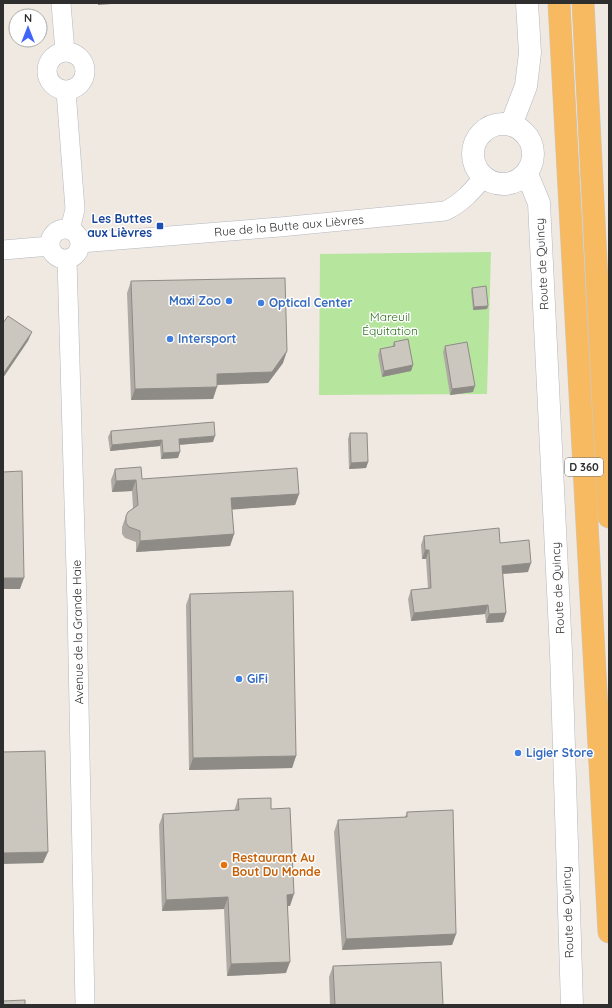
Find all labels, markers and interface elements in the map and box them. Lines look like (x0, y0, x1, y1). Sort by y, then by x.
north arrow (8, 8, 48, 48)
text: N (24, 11, 32, 25)
place label: Les Buttes aux Lièvres (87, 211, 152, 240)
street label: Rue de la Butte aux Lièvres (214, 211, 365, 240)
street label: Route de Quincy (532, 218, 551, 310)
marker: Les Buttes aux Lièvres (155, 221, 165, 231)
place label: Maxi Zoo (169, 293, 222, 308)
place label: Optical Center (269, 295, 353, 310)
marker: Maxi Zoo (224, 296, 234, 306)
marker: Optical Center (256, 298, 266, 308)
park label: Mareuil Équitation (362, 309, 418, 338)
place label: Intersport (178, 331, 237, 346)
marker: Intersport (165, 334, 175, 344)
road number: D 360 (565, 458, 603, 476)
street label: Route de Quincy (548, 542, 567, 634)
street label: Avenue de la Grande Haie (69, 559, 86, 704)
place label: GiFi (247, 671, 268, 686)
marker: GiFi (234, 674, 244, 684)
place label: Ligier Store (526, 745, 593, 760)
marker: Ligier Store (513, 748, 523, 758)
place label: Restaurant Au Bout Du Monde (232, 850, 321, 879)
marker: Restaurant Au Bout Du Monde (219, 860, 229, 870)
street label: Route de Quincy (558, 866, 577, 958)

